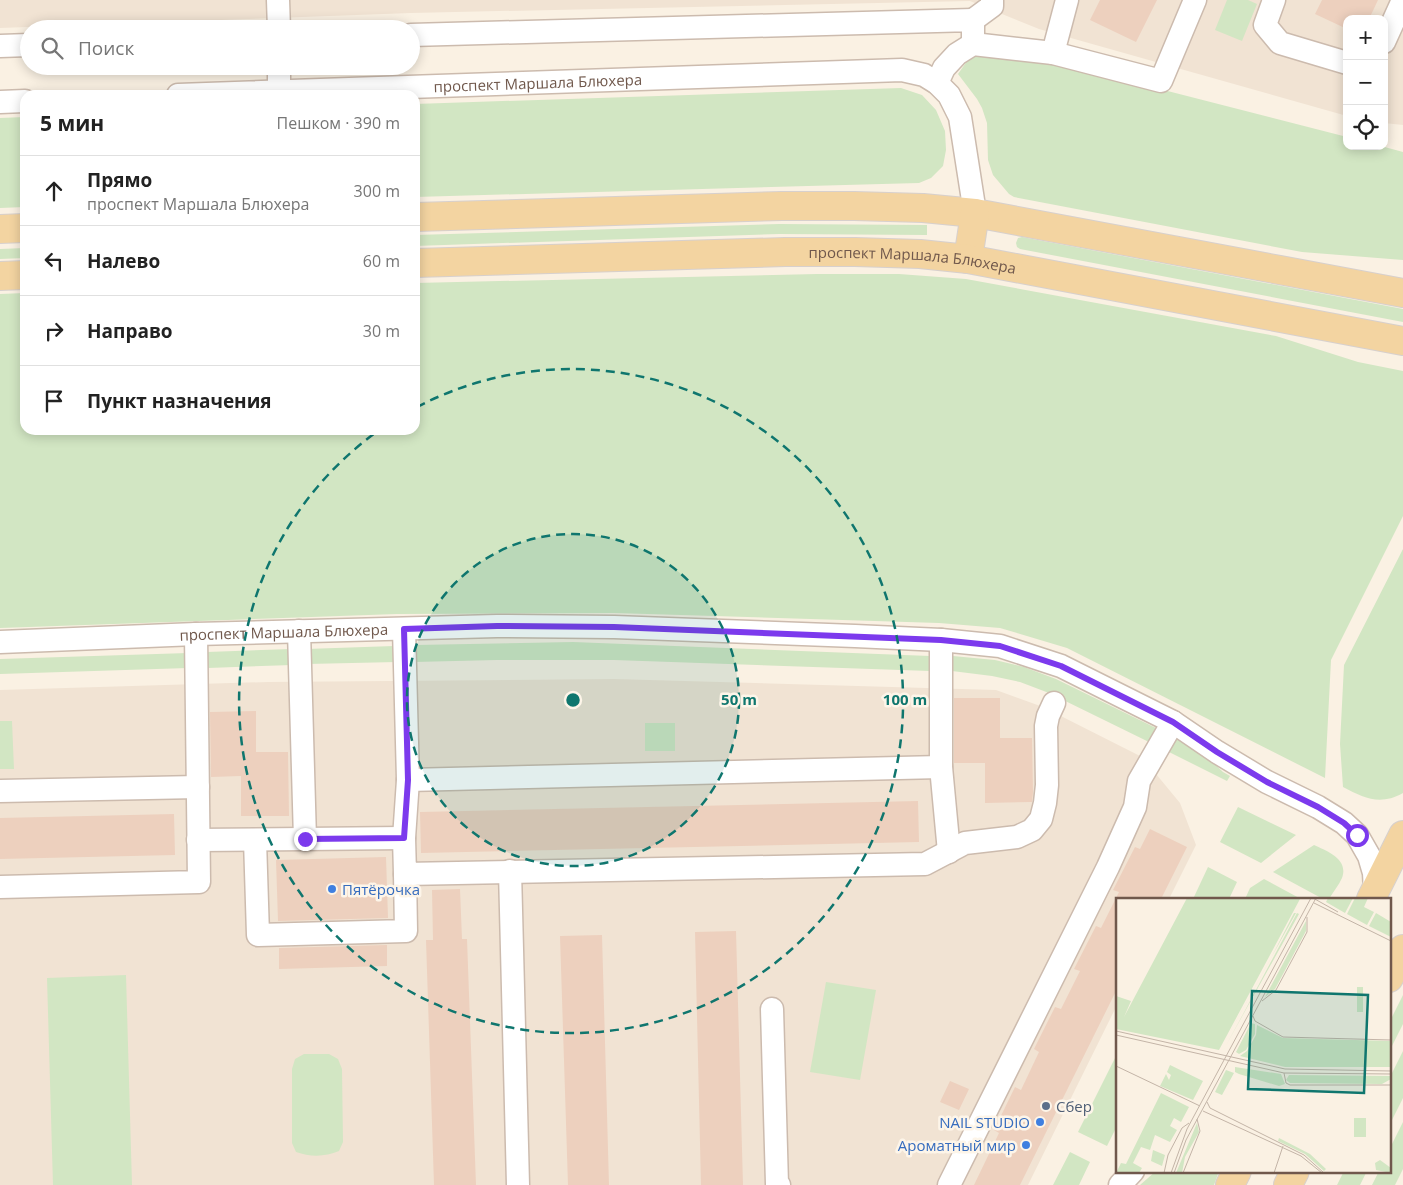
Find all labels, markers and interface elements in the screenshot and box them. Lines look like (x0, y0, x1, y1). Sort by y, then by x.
map controls (1343, 15, 1388, 150)
button: + (1343, 15, 1388, 60)
search box (20, 20, 420, 75)
icon: search (38, 34, 66, 62)
text: Поиск (78, 35, 134, 61)
button: − (1343, 60, 1388, 105)
street label: проспект Маршала Блюхера (433, 69, 642, 96)
button: locate (1343, 105, 1388, 150)
text: 5 мин (40, 109, 104, 137)
text: Пешком · 390 m (277, 112, 400, 134)
text: Прямо (87, 167, 152, 193)
icon: ahead (40, 177, 68, 205)
text: 300 m (354, 180, 400, 202)
text: проспект Маршала Блюхера (87, 193, 310, 215)
street label: проспект Маршала Блюхера (808, 242, 1018, 278)
icon: left (40, 247, 68, 275)
text: Налево (87, 248, 160, 274)
text: 60 m (363, 250, 400, 272)
icon: right (40, 317, 68, 345)
text: Направо (87, 318, 173, 344)
text: 30 m (363, 320, 400, 342)
icon: arrive (40, 387, 68, 415)
text: Пункт назначения (87, 388, 272, 414)
street label: проспект Маршала Блюхера (179, 619, 388, 645)
text: 50 m (721, 689, 757, 709)
text: 100 m (883, 689, 927, 709)
centre of rings (564, 691, 582, 709)
route start (1346, 824, 1369, 847)
route end (294, 828, 317, 851)
place label: Пятёрочка (342, 879, 420, 899)
marker: Пятёрочка (326, 883, 338, 895)
inset map (1116, 898, 1390, 1172)
place label: Сбер (1056, 1096, 1092, 1116)
marker: Сбер (1040, 1100, 1052, 1112)
place label: NAIL STUDIO (939, 1112, 1030, 1132)
marker: NAIL STUDIO (1034, 1116, 1046, 1128)
place label: Ароматный мир (898, 1135, 1016, 1155)
marker: Ароматный мир (1020, 1139, 1032, 1151)

